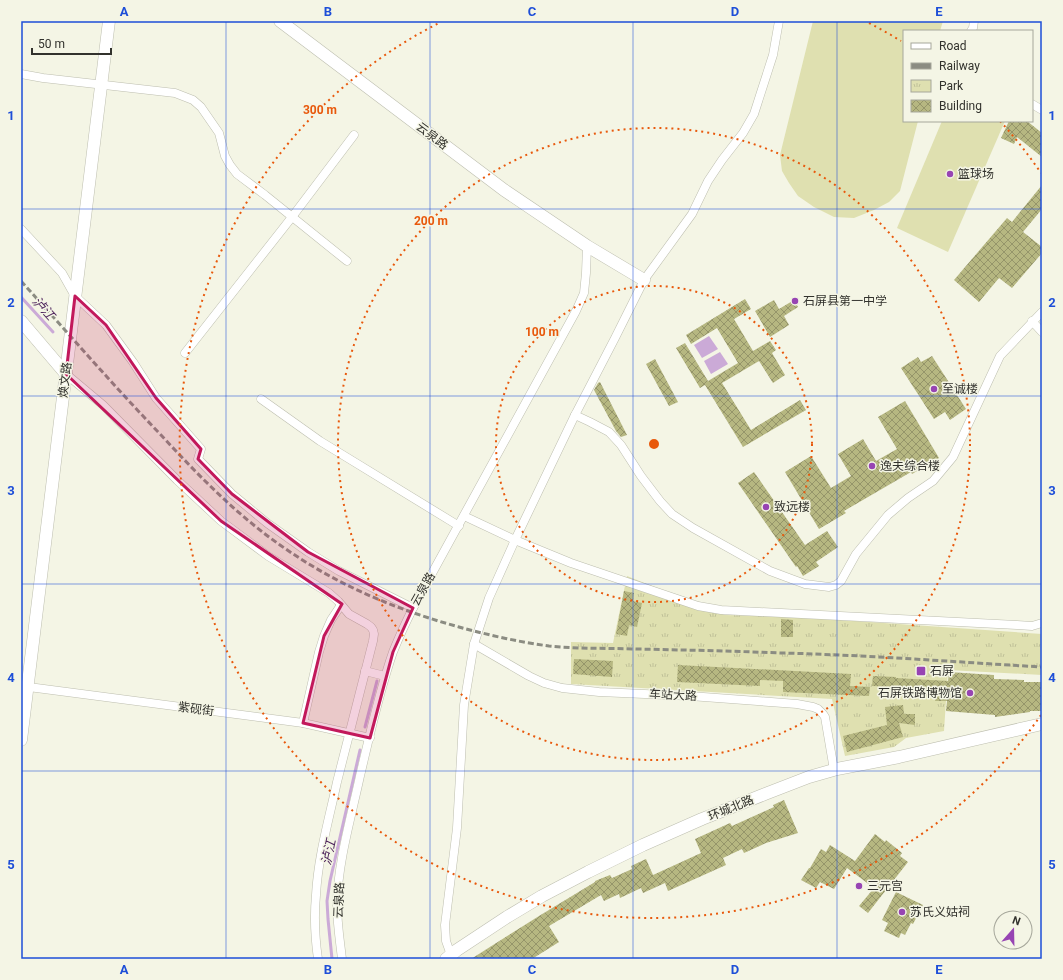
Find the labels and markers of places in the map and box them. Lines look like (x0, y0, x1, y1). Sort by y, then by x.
place label: 篮球场 (958, 167, 994, 181)
marker: 篮球场 (945, 169, 955, 179)
place label: 石屏县第一中学 (803, 294, 887, 308)
marker: 石屏县第一中学 (790, 296, 800, 306)
place label: 至诚楼 (942, 382, 978, 396)
marker: 至诚楼 (929, 384, 939, 394)
centre of rings (647, 437, 661, 451)
place label: 逸夫综合楼 (880, 459, 940, 473)
marker: 逸夫综合楼 (867, 461, 877, 471)
place label: 致远楼 (774, 500, 810, 514)
marker: 致远楼 (761, 502, 771, 512)
place label: 石屏 (930, 664, 954, 678)
marker: 石屏 (915, 665, 927, 677)
place label: 石屏铁路博物馆 (878, 686, 962, 700)
marker: 石屏铁路博物馆 (965, 688, 975, 698)
place label: 三元宫 (867, 879, 903, 893)
marker: 三元宫 (854, 881, 864, 891)
place label: 苏氏义姑祠 (910, 905, 970, 919)
marker: 苏氏义姑祠 (897, 907, 907, 917)

